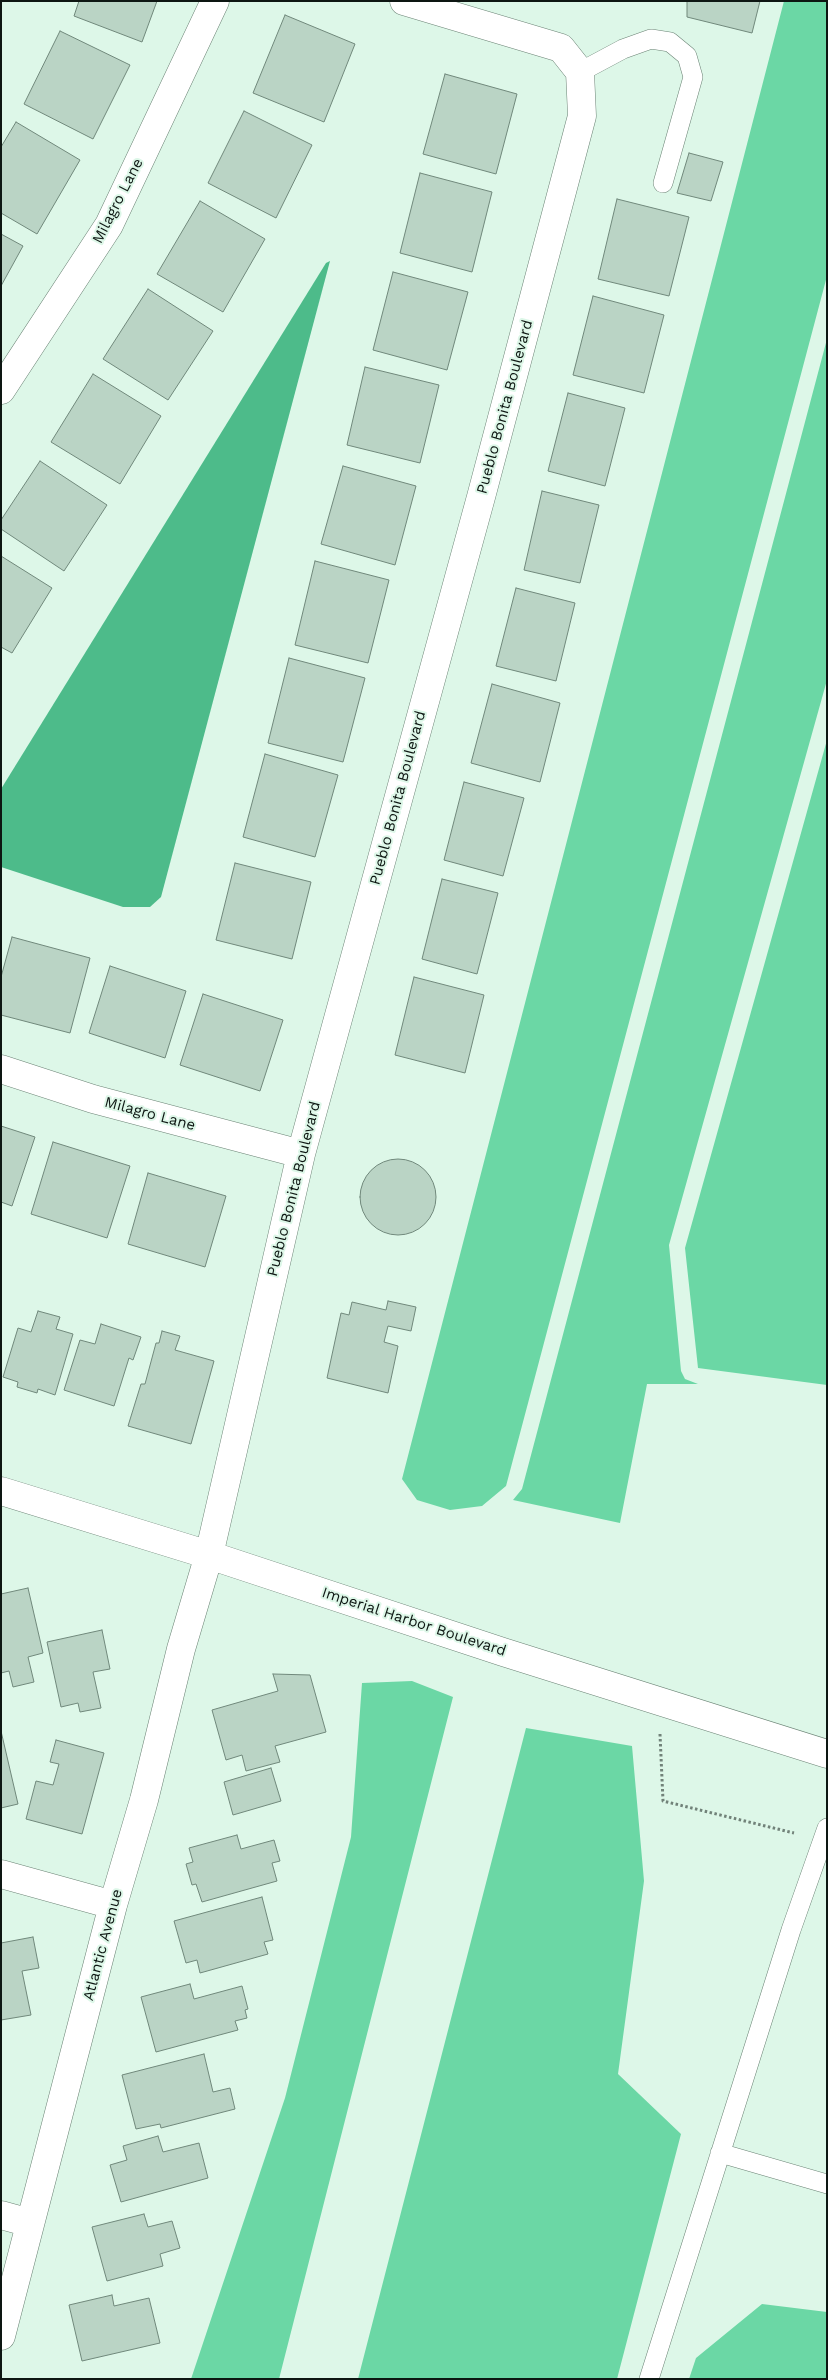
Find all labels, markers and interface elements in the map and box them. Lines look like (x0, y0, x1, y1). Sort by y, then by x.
street label: Milagro Lane (89, 155, 147, 247)
street label: Pueblo Bonita Boulevard (473, 318, 537, 496)
street label: Pueblo Bonita Boulevard (366, 709, 430, 887)
street label: Milagro Lane (103, 1093, 197, 1135)
street label: Pueblo Bonita Boulevard (264, 1100, 324, 1278)
street label: Imperial Harbor Boulevard (320, 1584, 508, 1660)
street label: Atlantic Avenue (79, 1887, 127, 2003)

